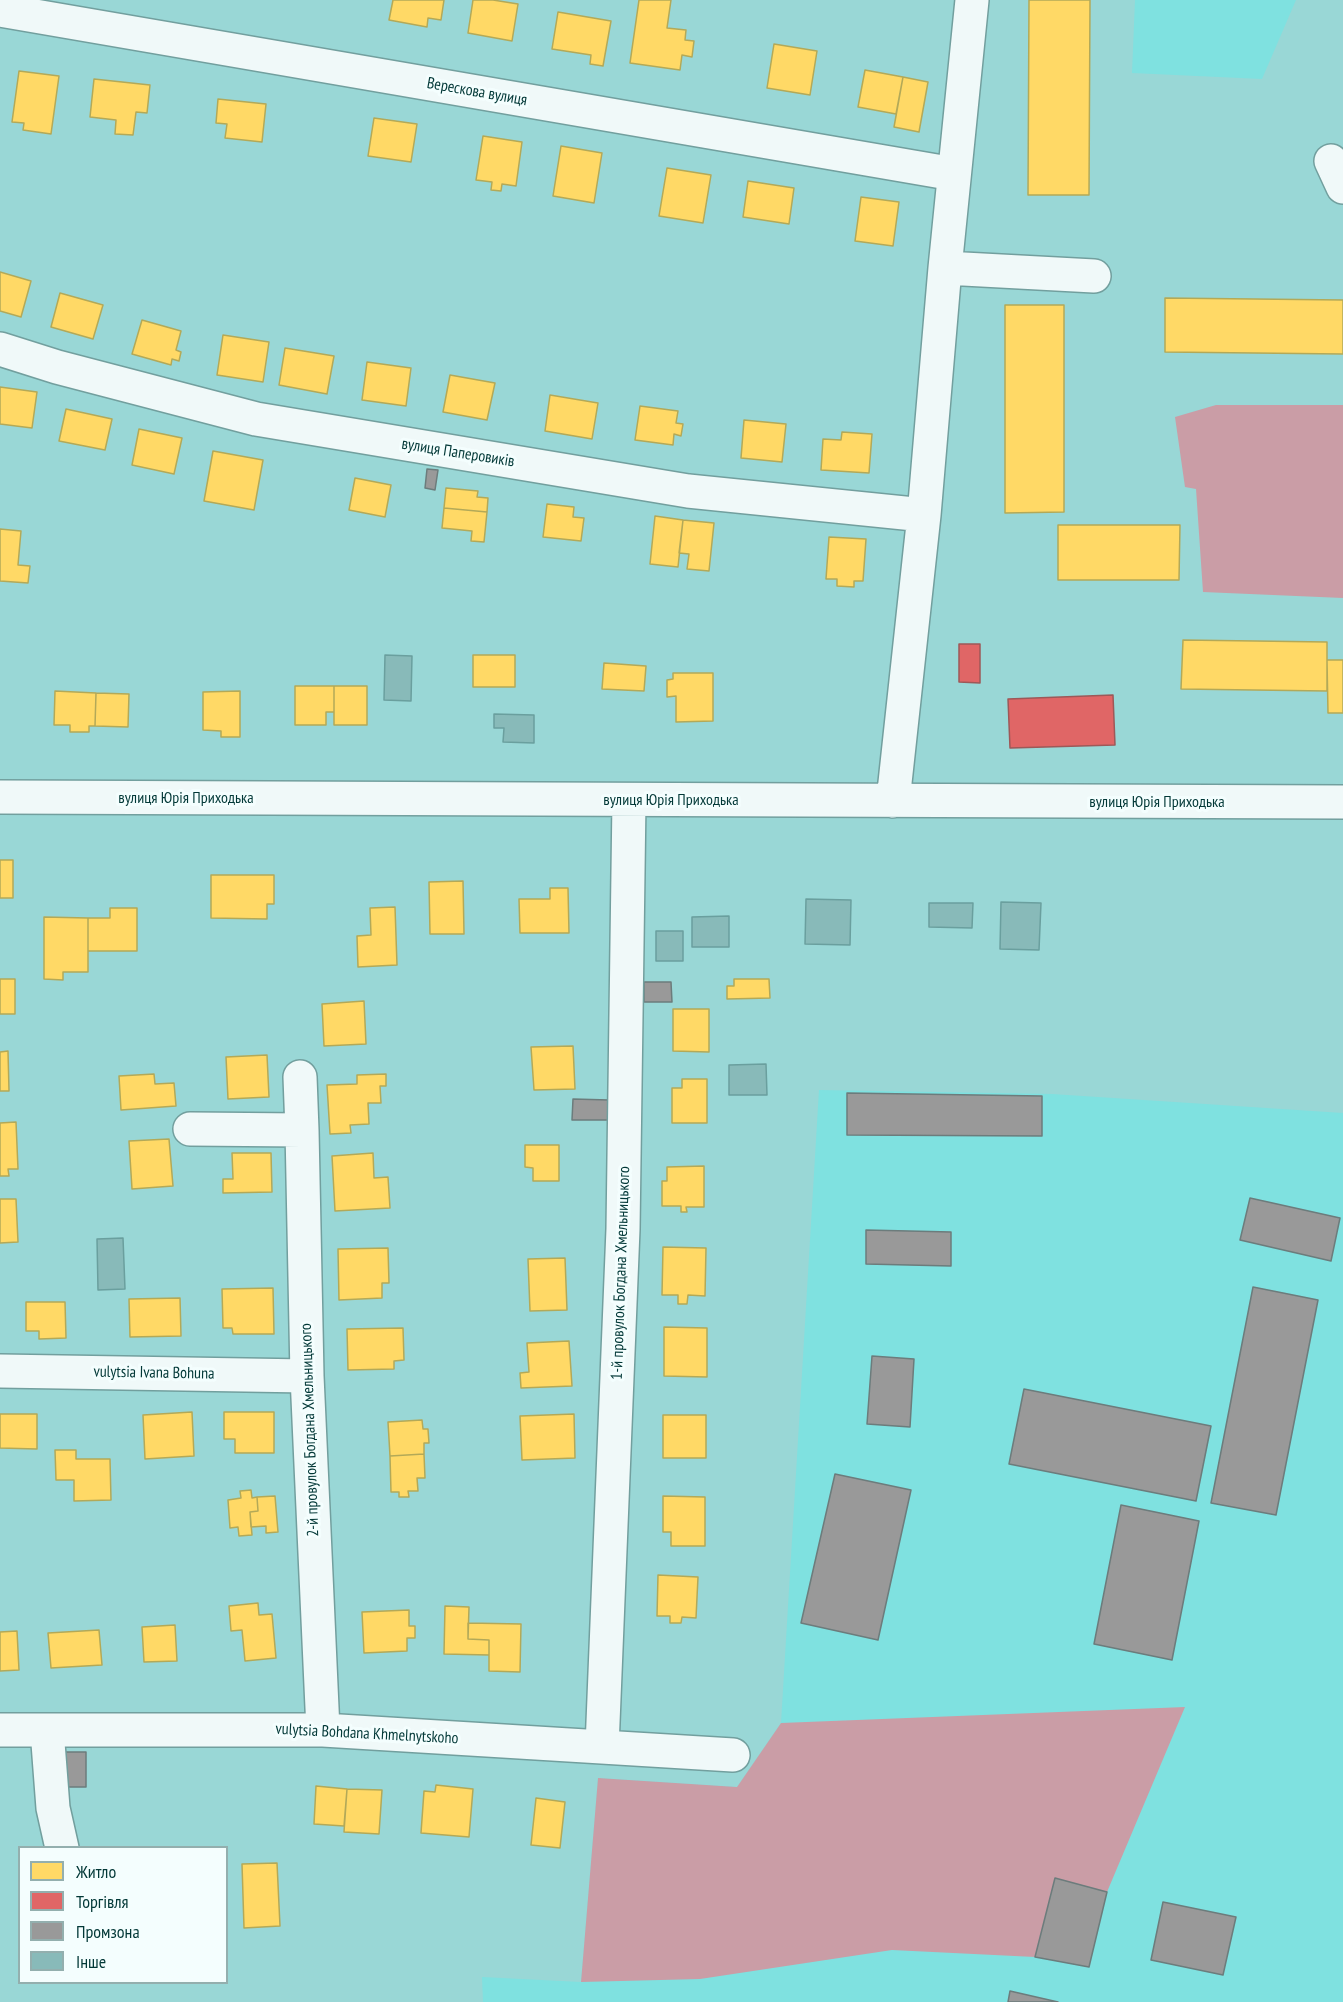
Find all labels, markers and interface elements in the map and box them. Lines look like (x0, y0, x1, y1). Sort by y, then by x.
street label: Верескова вулиця (425, 74, 529, 110)
street label: вулиця Паперовиків (400, 435, 516, 471)
street label: вулиця Юрія Приходька (118, 788, 254, 808)
street label: вулиця Юрія Приходька (603, 790, 739, 810)
street label: вулиця Юрія Приходька (1089, 792, 1225, 812)
street label: 1-й провулок Богдана Хмельницького (608, 1166, 634, 1380)
street label: 2-й провулок Богдана Хмельницького (297, 1323, 323, 1537)
street label: vulytsia Ivana Bohuna (93, 1362, 215, 1384)
street label: vulytsia Bohdana Khmelnytskoho (275, 1720, 459, 1748)
legend (18, 1846, 228, 1984)
text: Житло (76, 1860, 116, 1883)
text: Торгівля (76, 1890, 129, 1913)
text: Промзона (76, 1920, 140, 1943)
text: Інше (76, 1950, 106, 1973)

